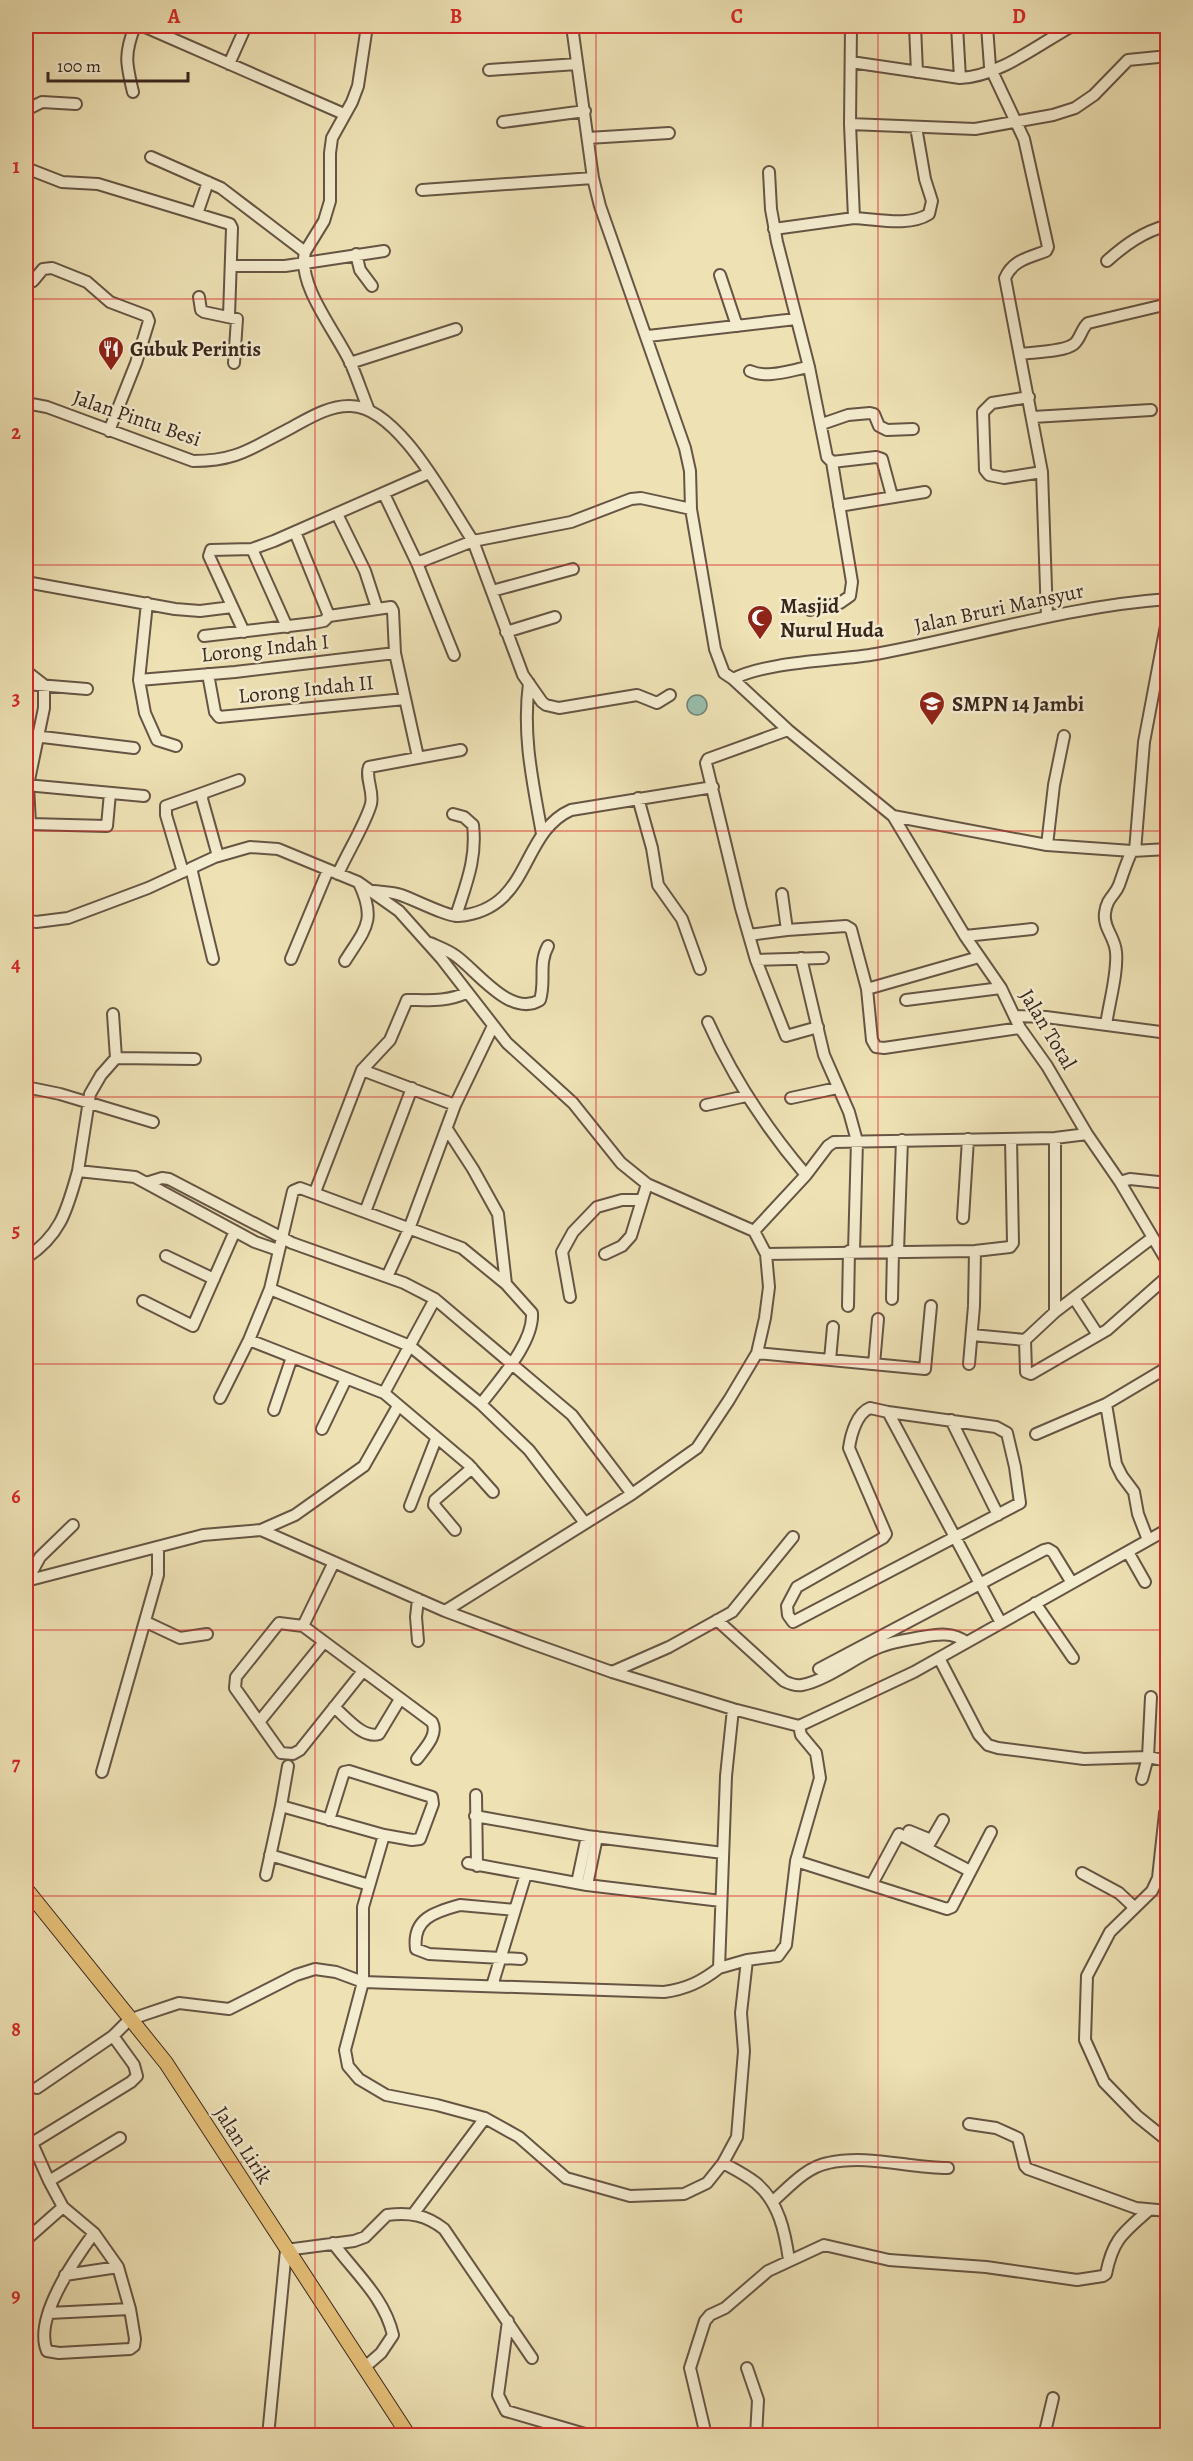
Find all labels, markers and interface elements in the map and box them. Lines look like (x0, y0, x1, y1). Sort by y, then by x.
text: A (167, 3, 181, 30)
text: B (450, 3, 462, 30)
text: C (731, 3, 743, 30)
text: D (1012, 3, 1026, 30)
scale bar (48, 45, 188, 83)
text: 100 m (57, 54, 101, 78)
text: 1 (12, 153, 20, 180)
restaurant icon: Gubuk Perintis (96, 334, 126, 372)
place label: Gubuk Perintis (130, 335, 261, 363)
street label: Jalan Pintu Besi (69, 383, 205, 453)
text: 2 (11, 419, 21, 446)
street label: Jalan Bruri Mansyur (912, 576, 1086, 640)
place label: Masjid Nurul Huda (780, 592, 885, 644)
mosque icon: Masjid Nurul Huda (745, 603, 775, 641)
street label: Lorong Indah I (200, 627, 330, 669)
street label: Lorong Indah II (237, 668, 375, 710)
text: 3 (12, 685, 20, 712)
school or university icon: SMPN 14 Jambi (917, 689, 947, 727)
place label: SMPN 14 Jambi (952, 690, 1084, 718)
text: 4 (11, 951, 21, 978)
street label: Jalan Total (1013, 984, 1083, 1074)
text: 5 (12, 1217, 20, 1244)
text: 6 (11, 1483, 21, 1510)
text: 7 (12, 1750, 21, 1777)
text: 8 (11, 2016, 21, 2043)
street label: Jalan Lirik (207, 2101, 279, 2190)
text: 9 (11, 2282, 21, 2309)

